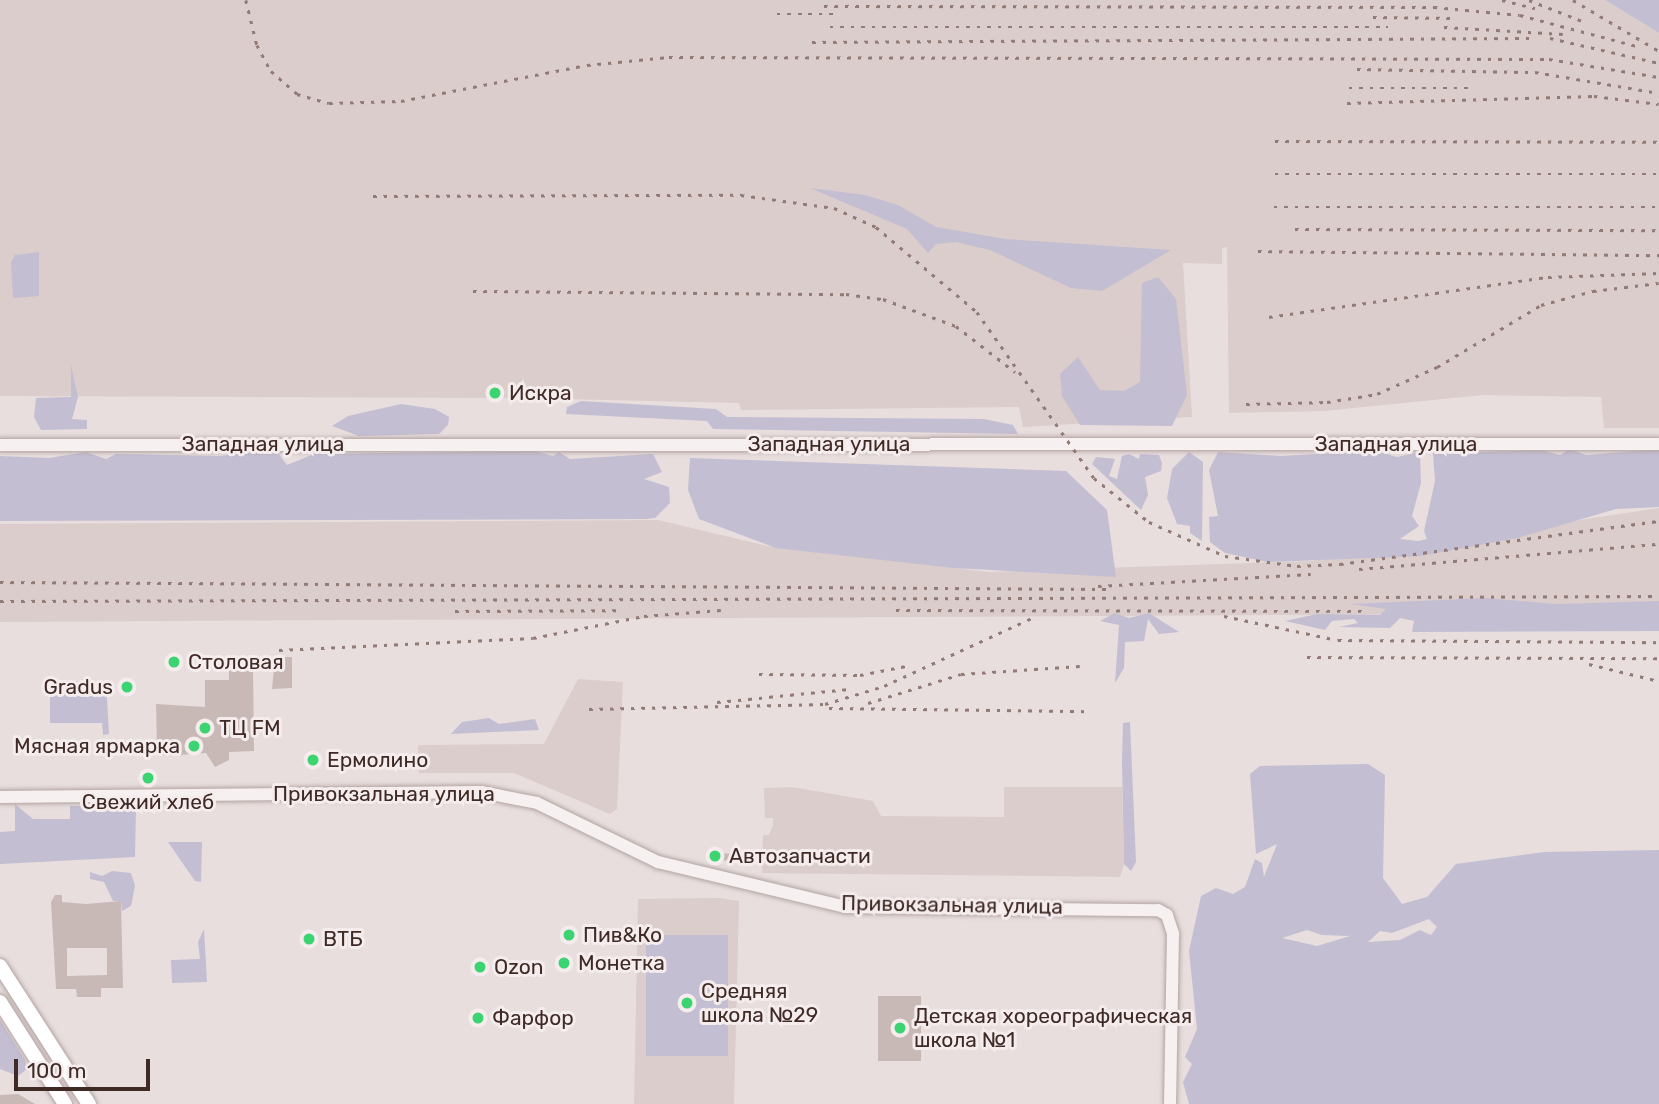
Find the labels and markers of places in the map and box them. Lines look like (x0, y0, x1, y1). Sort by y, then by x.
place label: Искра (509, 380, 572, 406)
marker: Искра (487, 385, 503, 401)
place label: Столовая (188, 649, 284, 675)
marker: Столовая (166, 654, 182, 670)
place label: Gradus (43, 674, 113, 700)
marker: Gradus (119, 679, 135, 695)
place label: ТЦ FM (219, 715, 281, 741)
marker: ТЦ FM (197, 720, 213, 736)
place label: Мясная ярмарка (14, 733, 180, 759)
marker: Мясная ярмарка (186, 738, 202, 754)
place label: Ермолино (327, 747, 428, 773)
marker: Ермолино (305, 752, 321, 768)
marker: Свежий хлеб (140, 770, 156, 786)
place label: Свежий хлеб (82, 789, 214, 815)
place label: Автозапчасти (729, 843, 871, 869)
marker: Автозапчасти (707, 848, 723, 864)
place label: Пив&Ко (583, 922, 662, 948)
place label: ВТБ (323, 926, 363, 952)
marker: Пив&Ко (561, 927, 577, 943)
marker: ВТБ (301, 931, 317, 947)
place label: Монетка (578, 950, 665, 976)
place label: Ozon (494, 954, 544, 980)
marker: Монетка (556, 955, 572, 971)
marker: Ozon (472, 959, 488, 975)
place label: Средняя школа №29 (701, 978, 818, 1028)
marker: Средняя школа №29 (679, 995, 695, 1011)
place label: Детская хореографическая школа №1 (914, 1003, 1192, 1053)
place label: Фарфор (492, 1005, 574, 1031)
marker: Фарфор (470, 1010, 486, 1026)
marker: Детская хореографическая школа №1 (892, 1020, 908, 1036)

